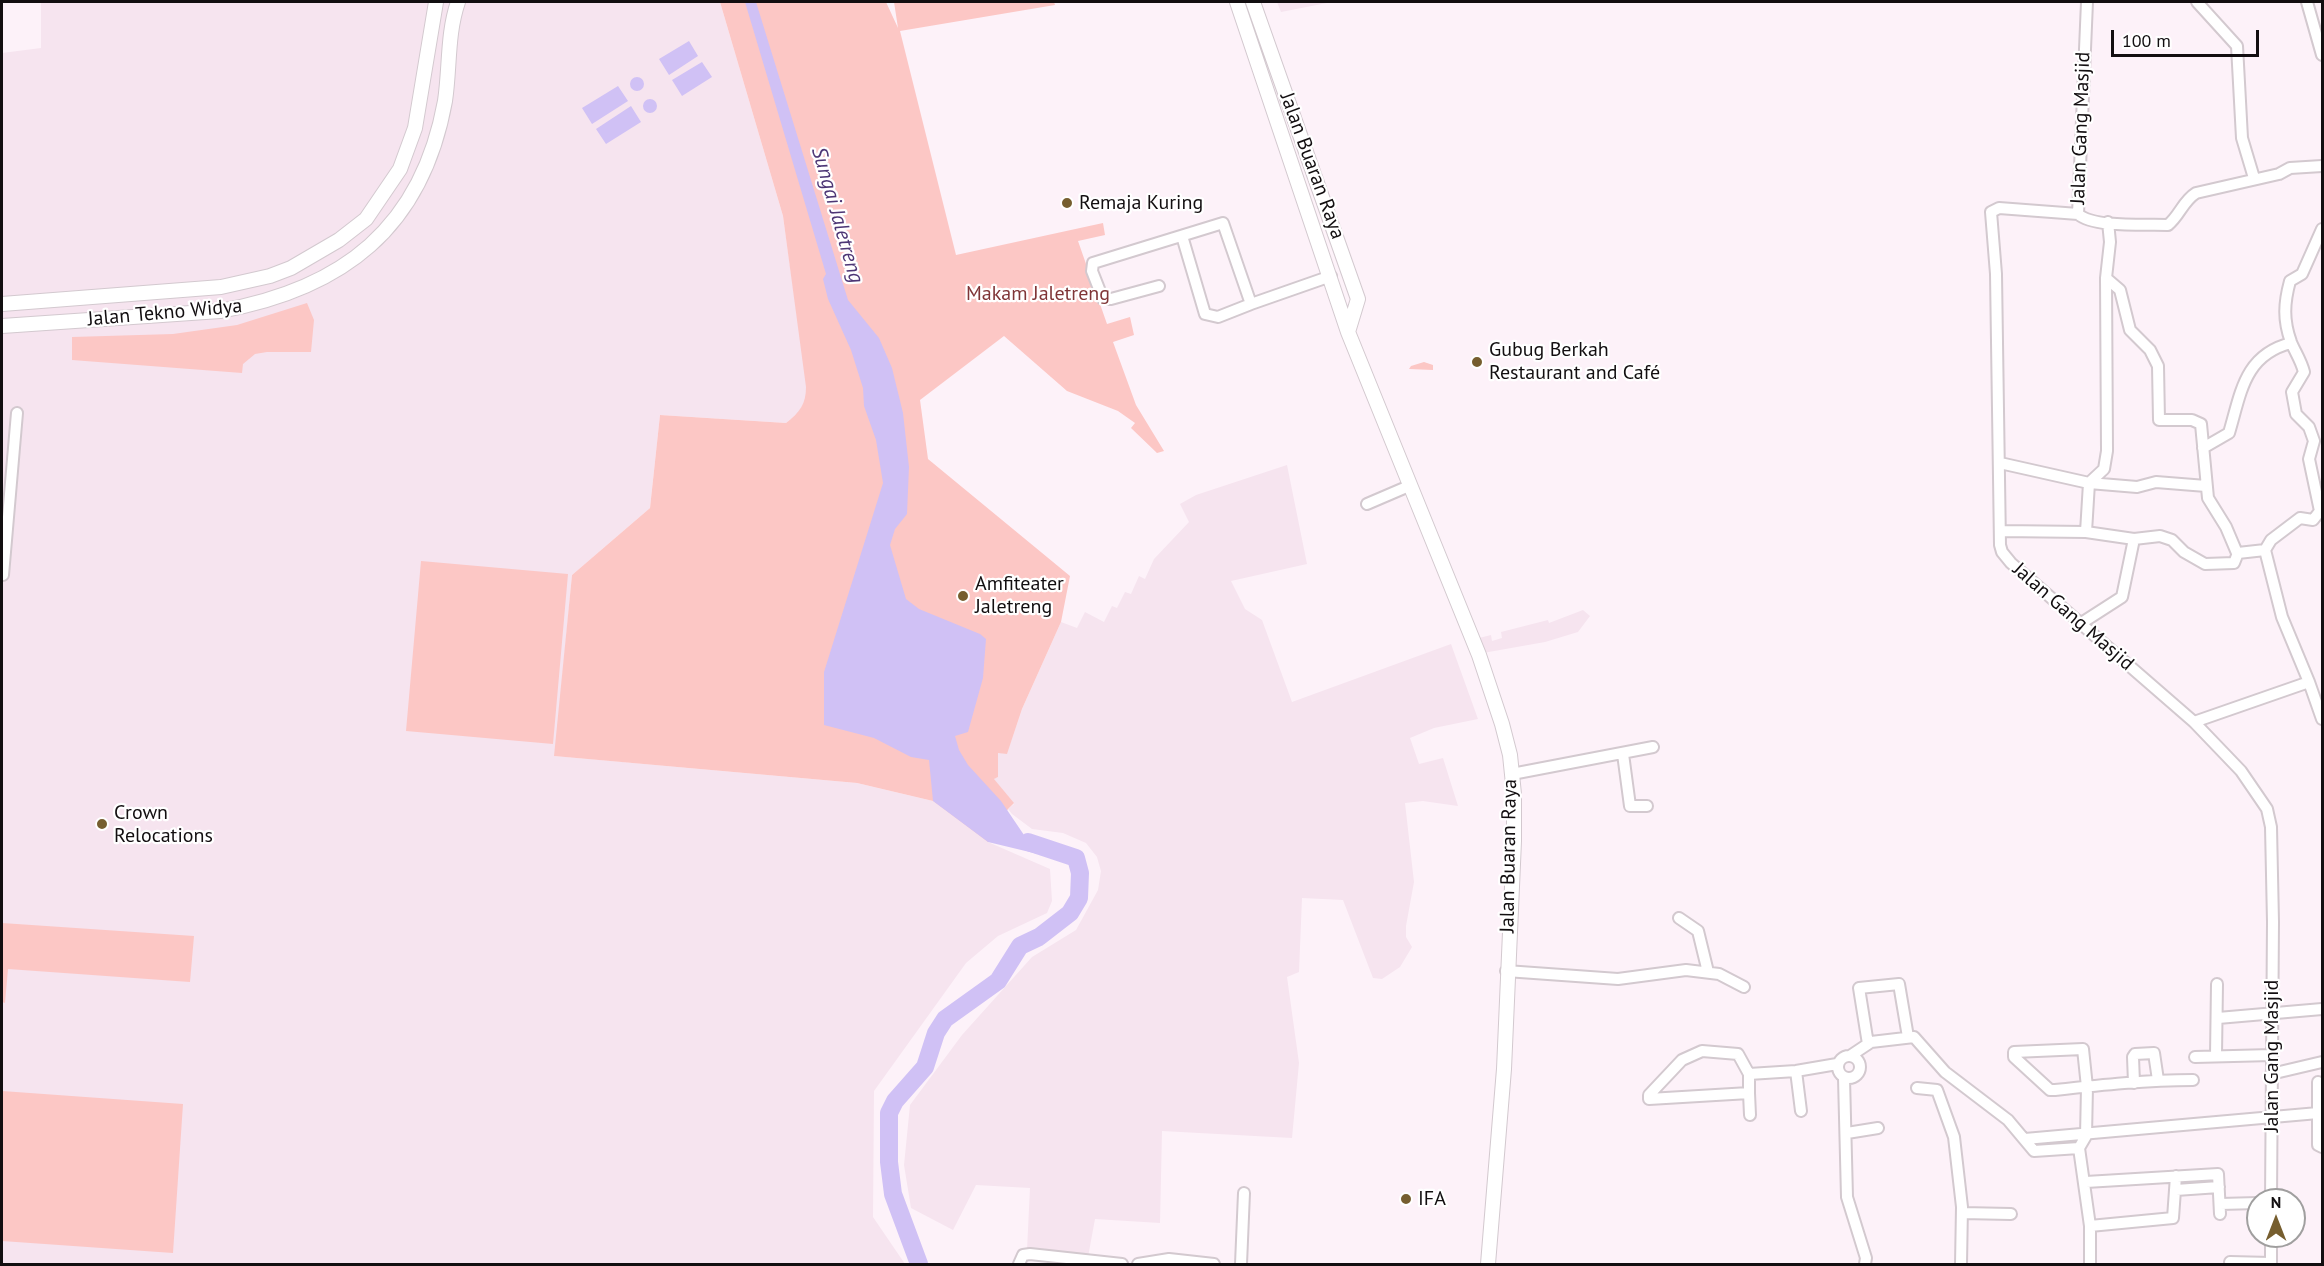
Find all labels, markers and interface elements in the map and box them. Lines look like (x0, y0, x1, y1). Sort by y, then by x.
scale bar (2114, 18, 2262, 56)
text: 100 m (2122, 29, 2171, 52)
street label: Jalan Gang Masjid (2066, 51, 2096, 205)
street label: Jalan Buaran Raya (1274, 90, 1350, 242)
water label: Sungai Jaletreng (806, 144, 868, 286)
place label: Remaja Kuring (1079, 191, 1203, 215)
marker: Remaja Kuring (1060, 196, 1074, 210)
park label: Makam Jaletreng (966, 282, 1110, 306)
street label: Jalan Tekno Widya (87, 294, 243, 332)
place label: Gubug Berkah Restaurant and Café (1489, 338, 1660, 385)
marker: Gubug Berkah Restaurant and Café (1470, 355, 1484, 369)
street label: Jalan Gang Masjid (2008, 558, 2138, 676)
place label: Amfiteater Jaletreng (975, 572, 1064, 619)
marker: Amfiteater Jaletreng (956, 589, 970, 603)
street label: Jalan Buaran Raya (1496, 779, 1522, 933)
place label: Crown Relocations (114, 801, 213, 848)
marker: Crown Relocations (95, 817, 109, 831)
street label: Jalan Gang Masjid (2260, 980, 2284, 1132)
place label: IFA (1418, 1187, 1446, 1211)
north arrow (2246, 1188, 2306, 1248)
marker: IFA (1399, 1192, 1413, 1206)
text: N (2271, 1192, 2281, 1212)

